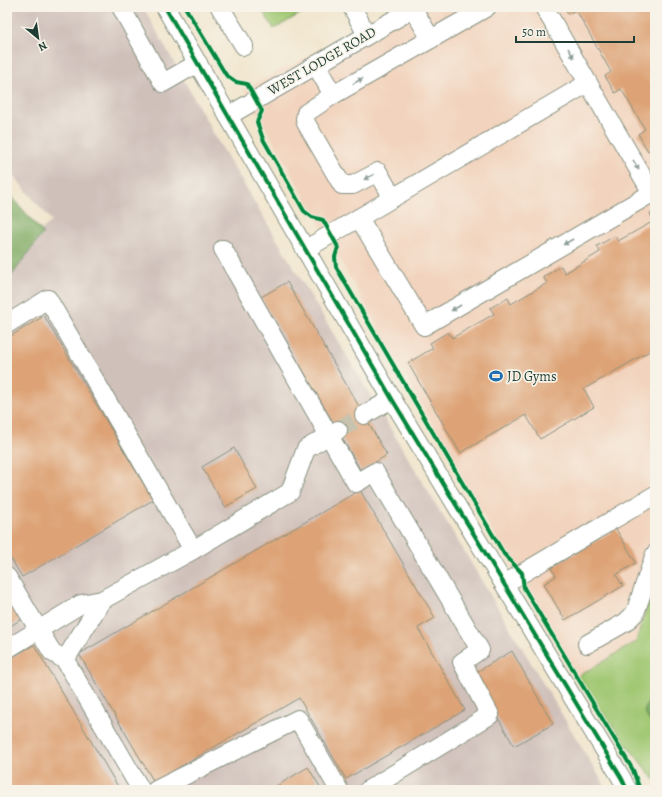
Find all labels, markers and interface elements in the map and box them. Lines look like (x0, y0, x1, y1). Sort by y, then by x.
north arrow (18, 18, 58, 58)
scale bar (516, 18, 634, 44)
street label: WEST LODGE ROAD (263, 22, 380, 100)
text: 50 m (522, 24, 546, 40)
text: N (35, 38, 50, 55)
one-way arrow (567, 47, 574, 59)
one-way arrow (352, 77, 363, 84)
one-way arrow (632, 160, 640, 170)
one-way arrow (364, 173, 375, 180)
one-way arrow (562, 239, 574, 246)
one-way arrow (450, 304, 462, 311)
place label: JD Gyms (507, 367, 557, 386)
sports icon: JD Gyms (488, 368, 504, 384)

